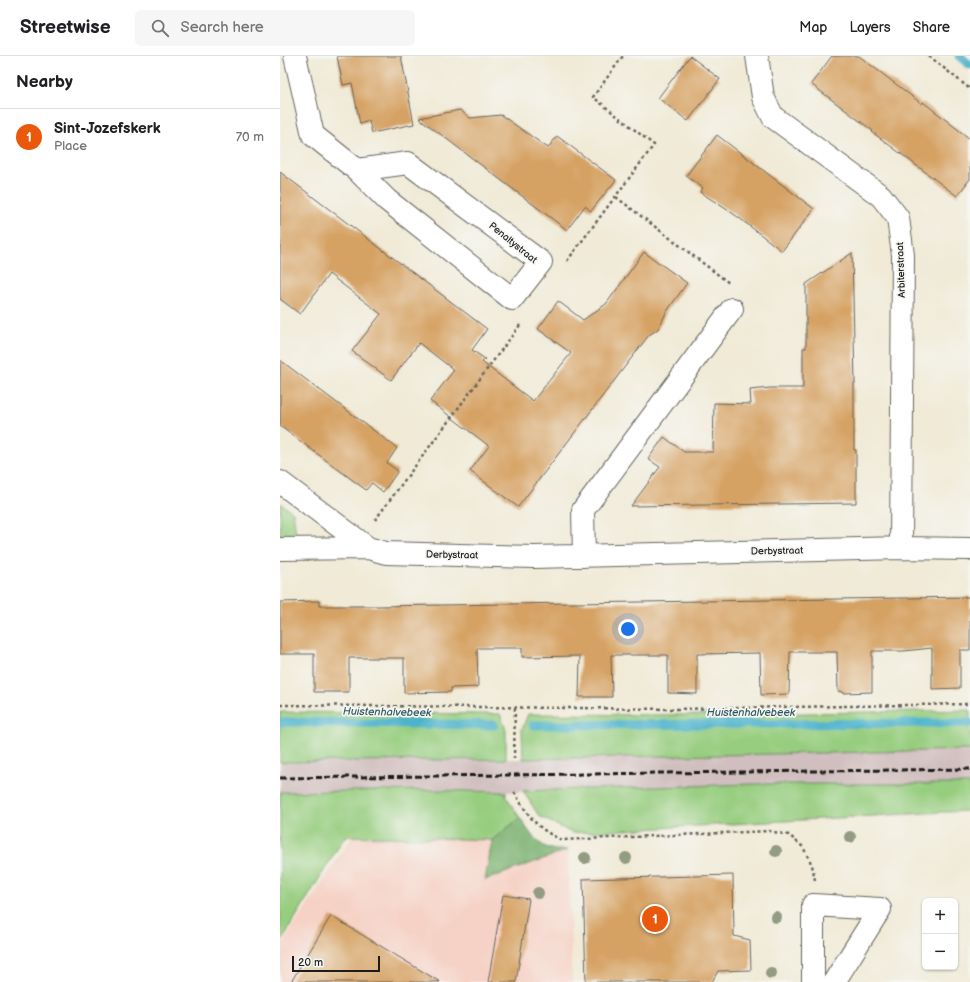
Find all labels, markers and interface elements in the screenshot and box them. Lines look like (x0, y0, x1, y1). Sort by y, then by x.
search box (135, 10, 415, 46)
text: Streetwise (20, 16, 111, 39)
icon: search (149, 17, 171, 39)
text: Search here (181, 18, 264, 37)
text: Map (799, 19, 827, 36)
text: Layers (849, 19, 891, 36)
text: Share (913, 19, 950, 36)
text: Nearby (16, 72, 73, 92)
text: Sint-Jozefskerk (54, 119, 161, 138)
text: 1 (26, 129, 32, 145)
text: 70 m (236, 129, 264, 145)
text: Place (54, 138, 87, 154)
street label: Penaltystraat (486, 220, 540, 266)
street label: Arbiterstraat (894, 242, 908, 298)
street label: Derbystraat (751, 545, 803, 557)
street label: Derbystraat (426, 549, 478, 561)
your location (618, 619, 638, 639)
water label: Huistenhalvebeek (343, 705, 432, 719)
water label: Huistenhalvebeek (707, 706, 796, 719)
map controls (922, 898, 958, 970)
button: + (922, 898, 958, 934)
pin: 1 (642, 904, 668, 934)
button: − (922, 934, 958, 970)
scale bar (292, 954, 380, 973)
text: 20 m (298, 956, 323, 969)

